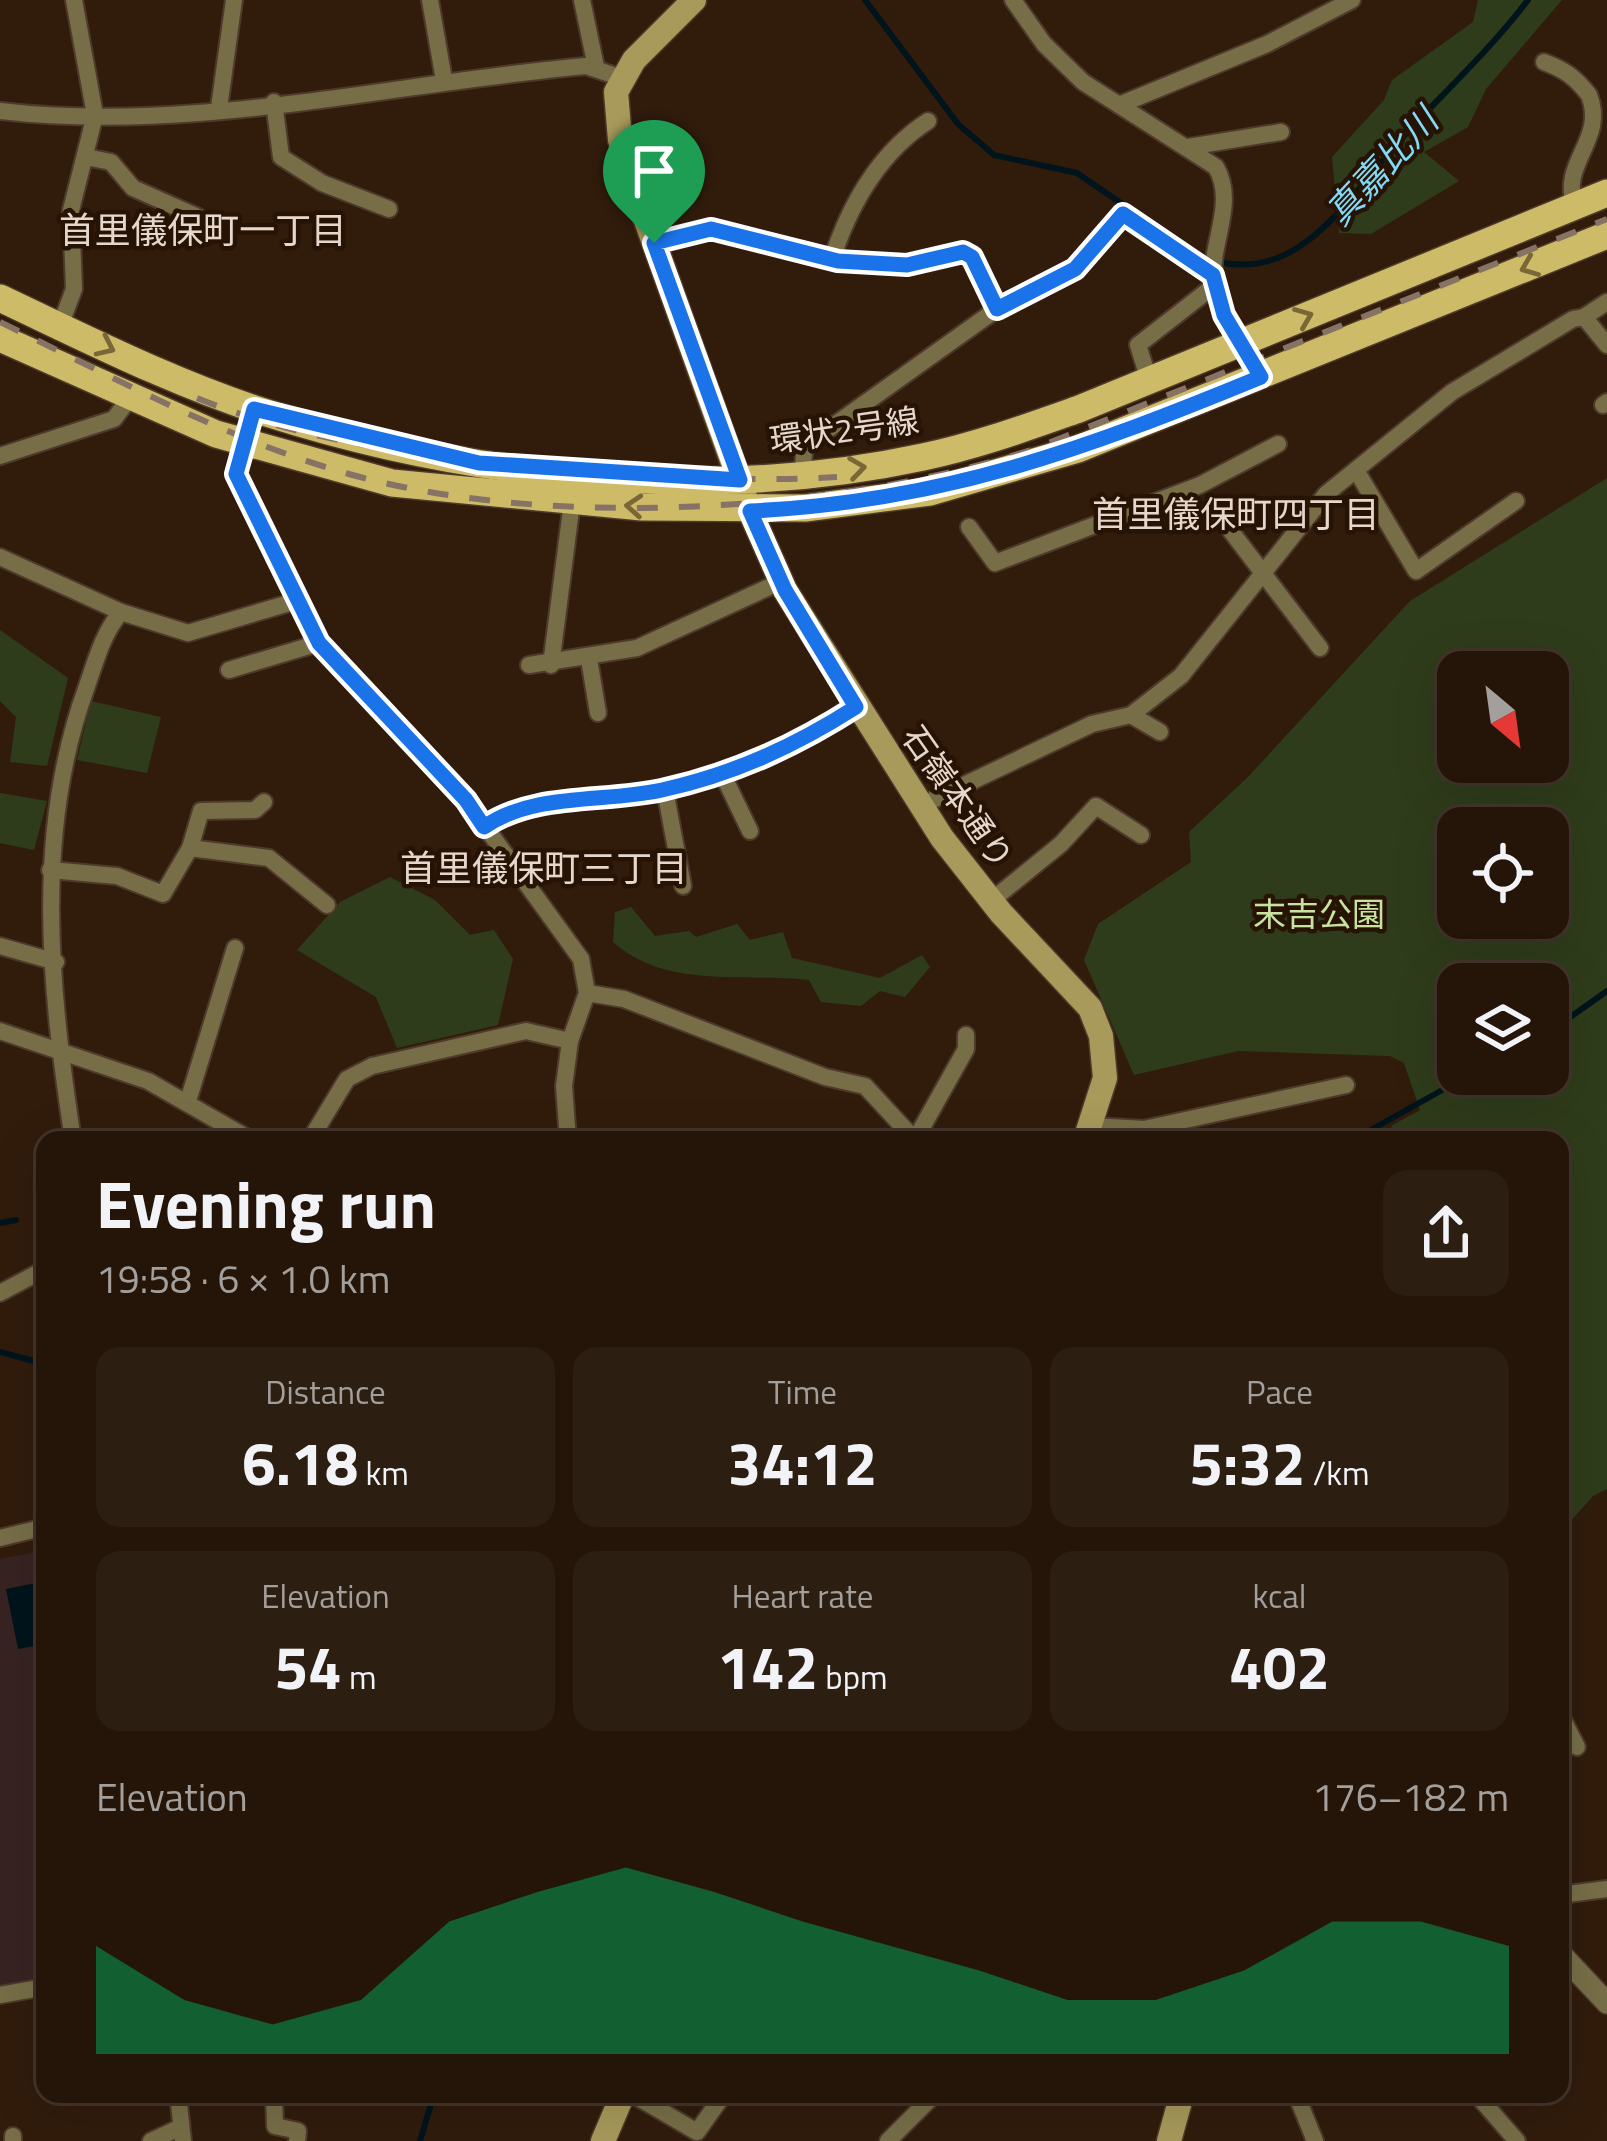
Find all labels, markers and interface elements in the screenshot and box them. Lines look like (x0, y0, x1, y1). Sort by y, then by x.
water label: 真嘉比川 (1312, 92, 1453, 237)
pin (603, 120, 705, 243)
icon: arrive (621, 138, 687, 204)
district label: 首里儀保町一丁目 (59, 202, 347, 257)
one-way arrow (1519, 253, 1540, 277)
one-way arrow (1293, 307, 1314, 331)
one-way arrow (94, 333, 115, 357)
street label: 環状2号線 (766, 395, 922, 465)
one-way arrow (847, 456, 866, 482)
district label: 首里儀保町四丁目 (1092, 486, 1380, 541)
one-way arrow (624, 494, 643, 520)
north arrow (1437, 651, 1569, 783)
map controls (1437, 651, 1569, 1095)
street label: 石嶺本通り (890, 715, 1026, 879)
button: locate (1437, 807, 1569, 939)
district label: 首里儀保町三丁目 (400, 840, 688, 895)
park label: 末吉公園 (1253, 889, 1385, 939)
button: layers (1437, 963, 1569, 1095)
text: Evening run (96, 1153, 436, 1254)
button: share (1383, 1170, 1509, 1296)
text: 19:58 · 6 × 1.0 km (96, 1249, 390, 1308)
text: Distance (265, 1367, 386, 1417)
text: Time (768, 1367, 837, 1417)
text: Pace (1246, 1367, 1313, 1417)
text: 6.18 (242, 1417, 358, 1508)
text: 34:12 (728, 1417, 877, 1508)
text: 5:32 (1189, 1417, 1305, 1508)
text: km (358, 1448, 409, 1498)
text: /km (1305, 1448, 1370, 1498)
text: Elevation (261, 1571, 390, 1621)
text: Heart rate (732, 1571, 873, 1621)
text: kcal (1253, 1571, 1306, 1621)
text: 54 (274, 1621, 342, 1712)
text: 142 (717, 1621, 818, 1712)
text: 402 (1229, 1621, 1330, 1712)
text: m (342, 1652, 377, 1702)
text: bpm (818, 1652, 888, 1702)
text: Elevation (96, 1767, 248, 1826)
text: 176–182 m (1312, 1767, 1509, 1826)

